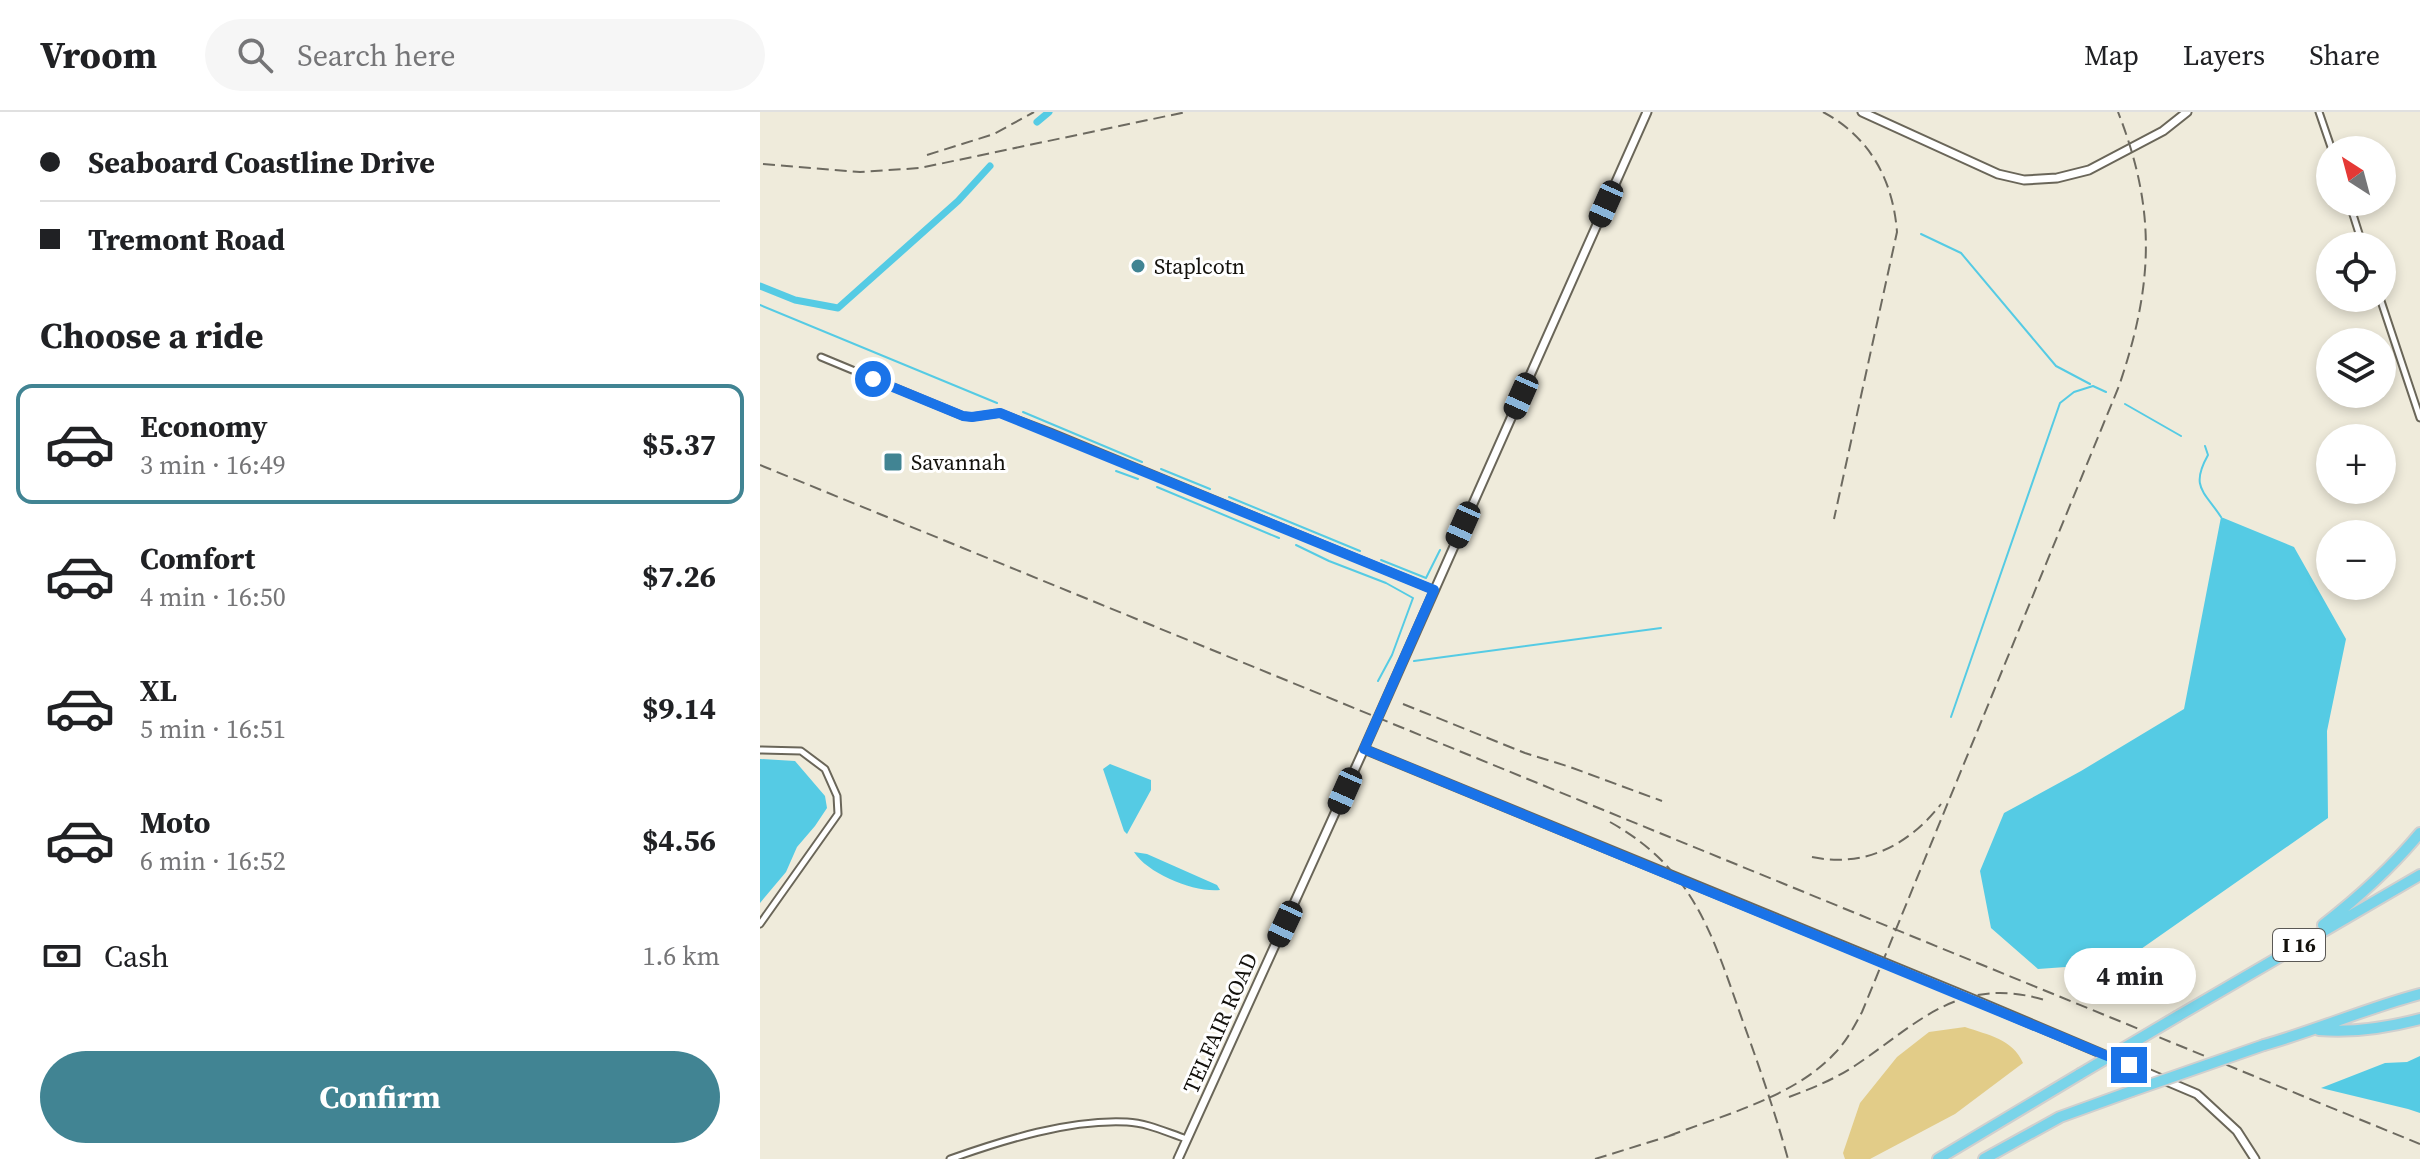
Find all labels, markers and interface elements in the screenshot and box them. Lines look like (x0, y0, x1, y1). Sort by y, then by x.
search box (205, 19, 765, 91)
text: Vroom (40, 29, 157, 81)
icon: search (233, 33, 277, 77)
text: Search here (297, 35, 456, 76)
text: Map (2084, 36, 2139, 74)
text: Layers (2183, 36, 2265, 74)
text: Share (2309, 36, 2380, 74)
north arrow (2316, 136, 2396, 216)
map controls (2316, 136, 2396, 600)
text: Seaboard Coastline Drive (88, 142, 435, 183)
car (1585, 177, 1627, 231)
text: Tremont Road (88, 219, 285, 260)
button: locate (2316, 232, 2396, 312)
place label: Staplcotn (1154, 251, 1245, 281)
marker: Staplcotn (1129, 257, 1147, 275)
text: Choose a ride (40, 311, 263, 360)
button: layers (2316, 328, 2396, 408)
route start (855, 361, 891, 397)
car (1500, 369, 1542, 423)
text: Economy (140, 406, 268, 447)
icon: car (44, 408, 116, 480)
text: $5.37 (642, 424, 716, 465)
button: + (2316, 424, 2396, 504)
text: 3 min · 16:49 (140, 447, 286, 483)
place label: Savannah (911, 447, 1006, 477)
marker: Savannah (882, 451, 904, 473)
car (1442, 498, 1484, 552)
button: − (2316, 520, 2396, 600)
text: Comfort (140, 538, 255, 579)
icon: car (44, 540, 116, 612)
text: $7.26 (642, 556, 716, 597)
text: 4 min · 16:50 (140, 579, 286, 615)
text: XL (140, 670, 177, 711)
icon: car (44, 672, 116, 744)
text: $9.14 (642, 688, 716, 729)
text: 5 min · 16:51 (140, 711, 286, 747)
car (1324, 764, 1366, 818)
text: Moto (140, 802, 211, 843)
icon: car (44, 804, 116, 876)
text: $4.56 (642, 820, 716, 861)
text: 6 min · 16:52 (140, 843, 286, 879)
car (1264, 897, 1306, 951)
road number: I 16 (2273, 929, 2325, 961)
icon: cash (40, 934, 84, 978)
text: Cash (104, 936, 169, 977)
text: 1.6 km (642, 938, 720, 974)
street label: TELFAIR ROAD (1176, 948, 1264, 1098)
callout: 4 min (2063, 949, 2195, 1005)
text: 4 min (2096, 958, 2164, 994)
route end (2111, 1047, 2147, 1083)
button: Confirm (40, 1051, 720, 1143)

